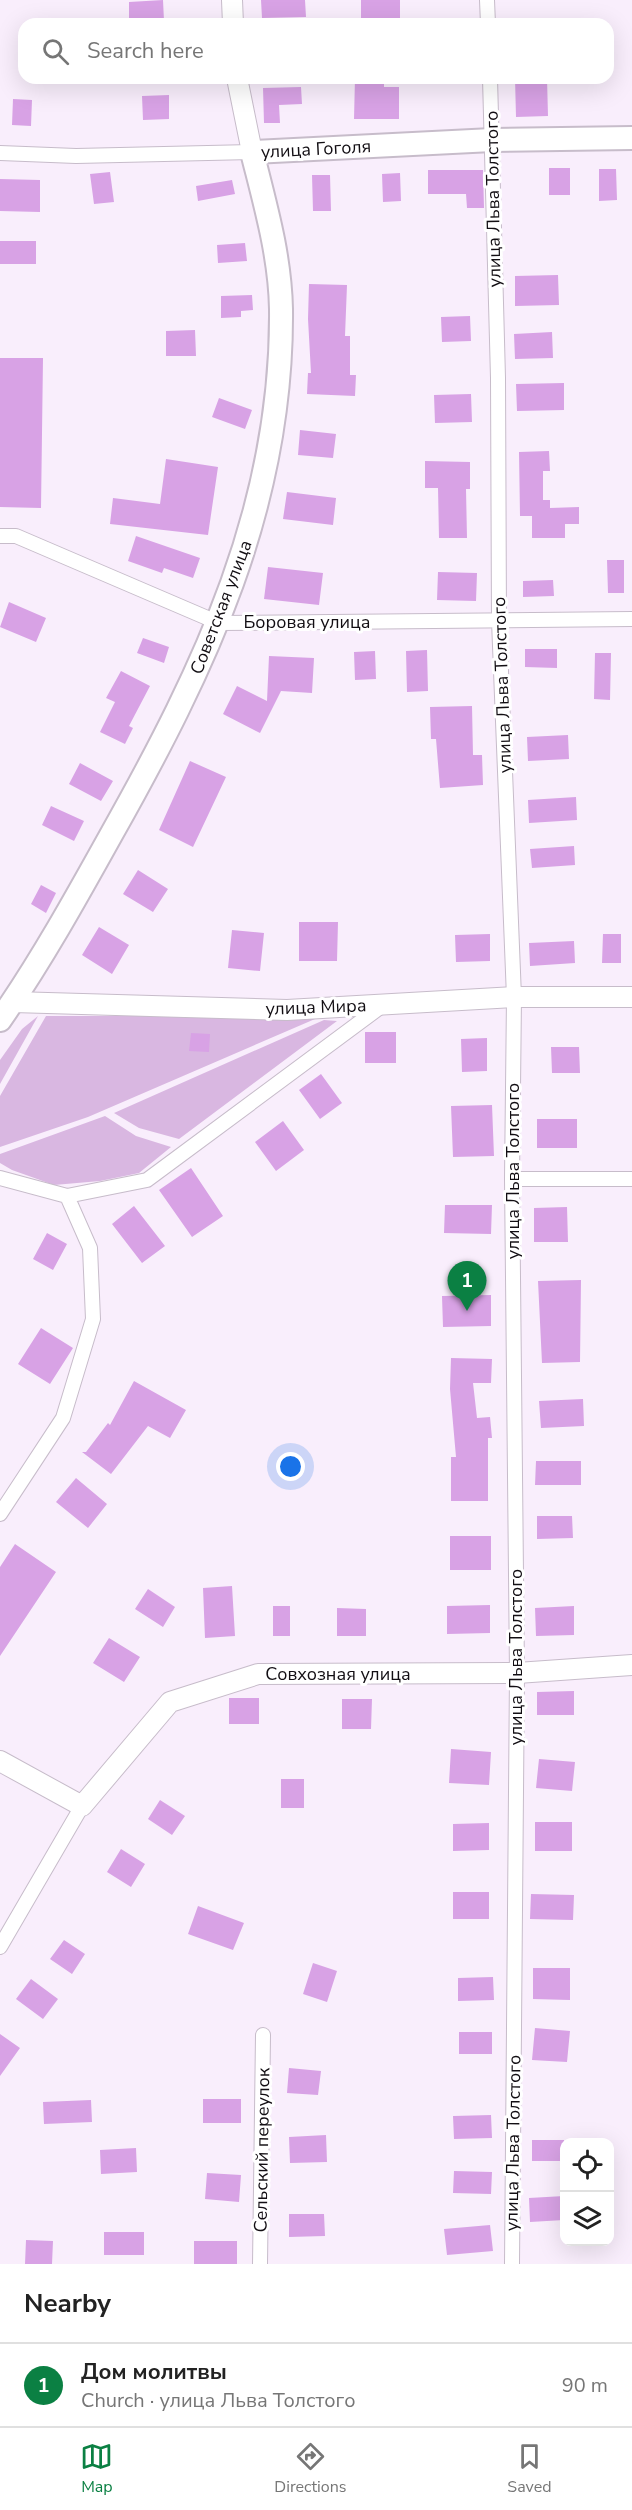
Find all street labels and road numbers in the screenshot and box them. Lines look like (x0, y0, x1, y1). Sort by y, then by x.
street label: улица Льва Толстого (479, 111, 507, 287)
street label: улица Гоголя (260, 134, 372, 164)
street label: Советская улица (184, 536, 258, 678)
street label: улица Льва Толстого (487, 596, 517, 774)
street label: Боровая улица (243, 610, 371, 634)
street label: улица Мира (265, 993, 367, 1021)
street label: улица Льва Толстого (501, 1083, 525, 1259)
street label: улица Льва Толстого (504, 1569, 528, 1745)
street label: Совхозная улица (265, 1662, 411, 1686)
street label: улица Льва Толстого (499, 2055, 527, 2231)
street label: Сельский переулок (249, 2067, 275, 2233)

